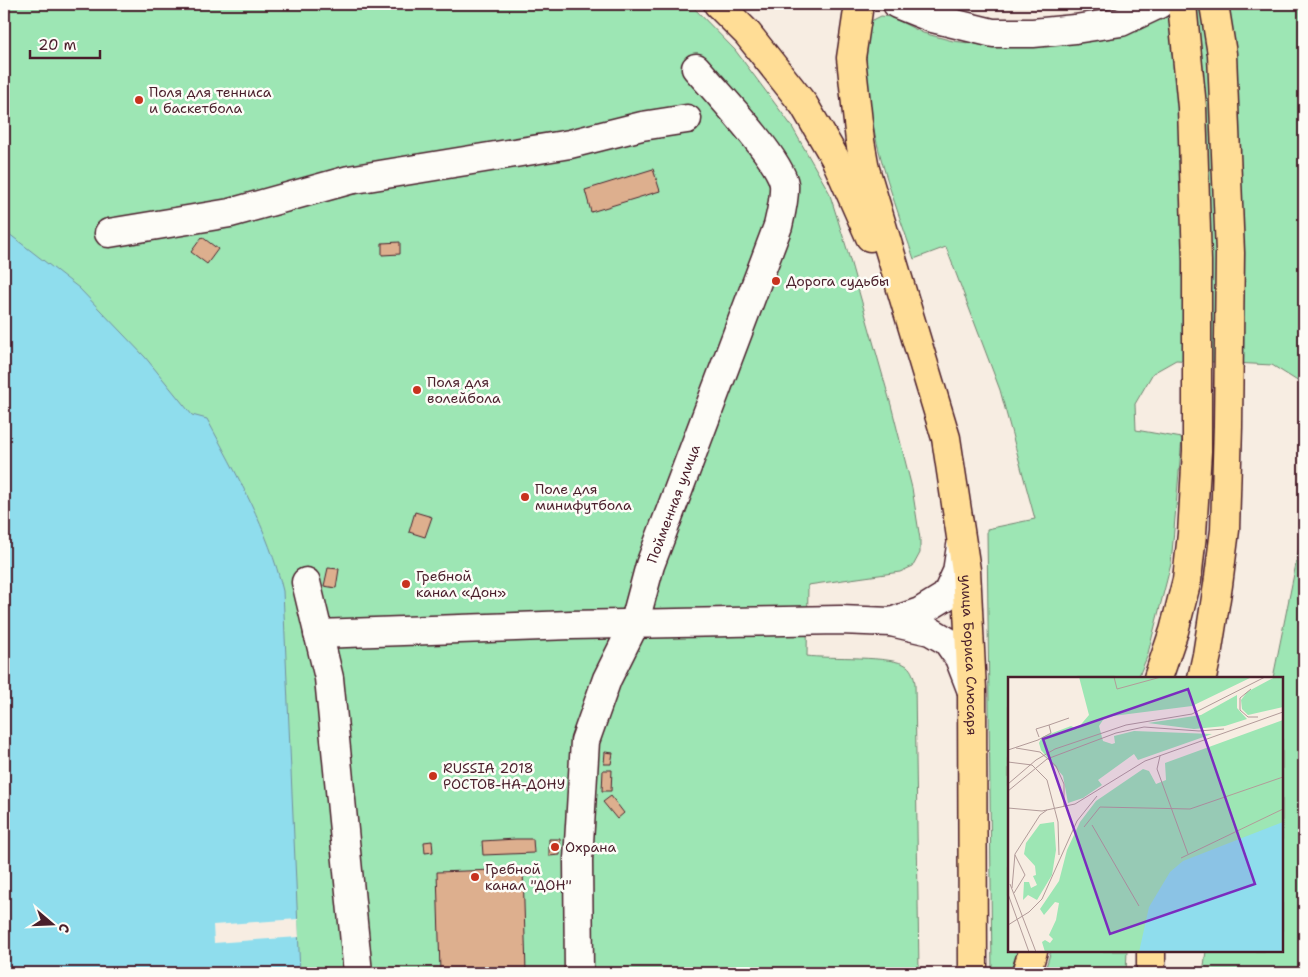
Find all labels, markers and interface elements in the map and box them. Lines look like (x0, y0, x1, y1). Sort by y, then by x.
scale bar (30, 28, 100, 60)
text: 20 m (38, 35, 77, 55)
place label: Поля для тенниса и баскетбола (149, 83, 272, 117)
marker: Поля для тенниса и баскетбола (133, 94, 145, 106)
place label: Дорога судьбы (786, 272, 889, 290)
marker: Дорога судьбы (770, 275, 782, 287)
place label: Поля для волейбола (427, 373, 501, 407)
marker: Поля для волейбола (411, 384, 423, 396)
street label: Пойменная улица (643, 442, 704, 566)
place label: Поле для минифутбола (535, 480, 632, 514)
marker: Поле для минифутбола (519, 491, 531, 503)
place label: Гребной канал «Дон» (416, 567, 506, 601)
street label: улица Бориса Слюсаря (957, 574, 981, 735)
marker: Гребной канал «Дон» (400, 578, 412, 590)
inset map (1008, 677, 1283, 952)
place label: RUSSIA 2018 РОСТОВ-НА-ДОНУ (443, 759, 565, 793)
marker: RUSSIA 2018 РОСТОВ-НА-ДОНУ (427, 770, 439, 782)
place label: Охрана (565, 838, 616, 856)
marker: Охрана (549, 841, 561, 853)
place label: Гребной канал "ДОН" (485, 860, 572, 894)
marker: Гребной канал "ДОН" (469, 871, 481, 883)
north arrow (28, 900, 78, 950)
text: С (54, 921, 74, 935)

